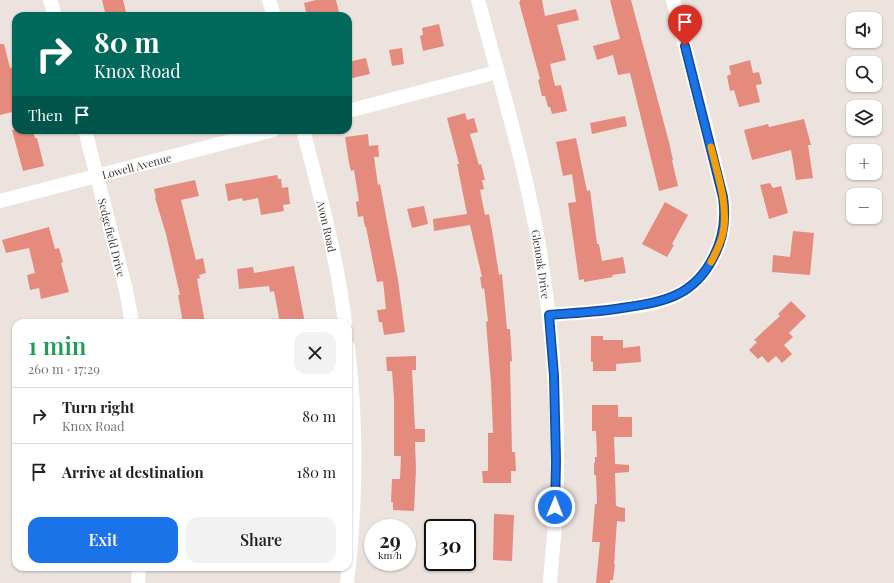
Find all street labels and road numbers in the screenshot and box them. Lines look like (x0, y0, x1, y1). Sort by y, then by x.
street label: Lowell Avenue (100, 149, 173, 182)
street label: Sedgefield Drive (95, 197, 130, 279)
street label: Avon Road (314, 198, 341, 254)
street label: Glenoak Drive (529, 228, 554, 300)

